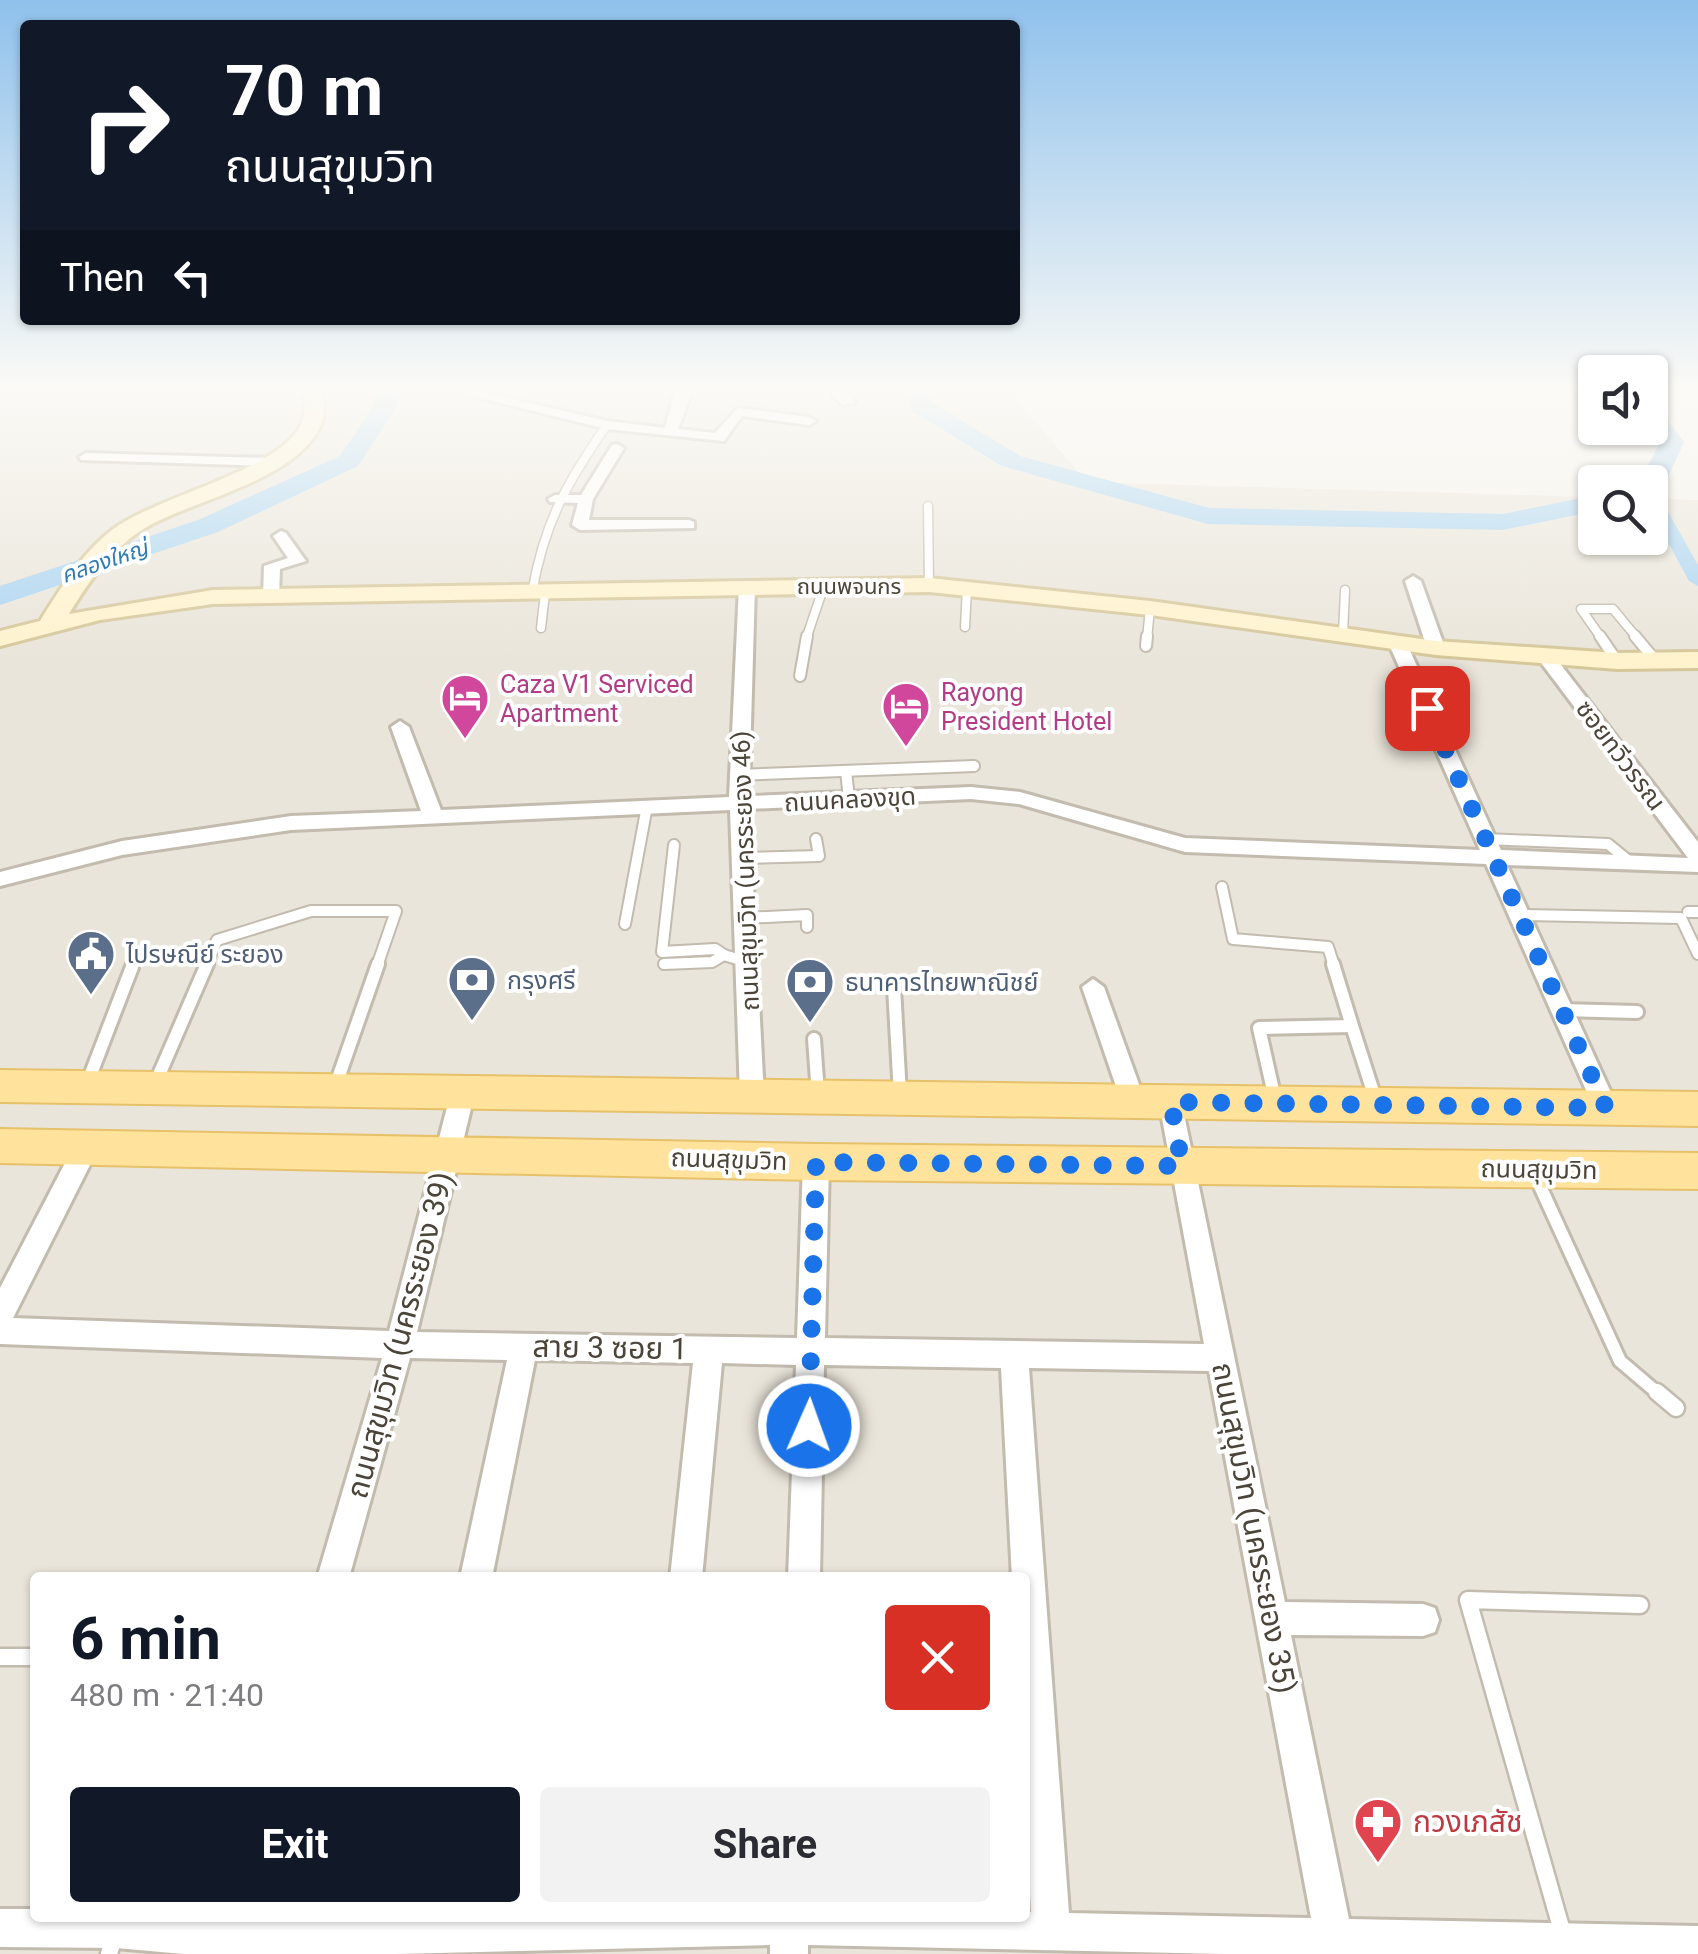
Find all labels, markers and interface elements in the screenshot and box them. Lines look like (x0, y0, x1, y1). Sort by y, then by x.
text: 70 m (225, 50, 383, 132)
icon: right (60, 60, 190, 190)
text: ถนนสุขุมวิท (225, 140, 435, 193)
icon: left (165, 250, 220, 305)
text: Then (60, 256, 145, 300)
map controls (1578, 355, 1668, 555)
button: sound (1578, 355, 1668, 445)
button: search (1578, 465, 1668, 555)
water label: คลองใหญ่ (58, 534, 154, 588)
street label: ถนนพจนกร (797, 574, 901, 599)
pin (1385, 666, 1470, 751)
place label: Caza V1 Serviced Apartment (500, 670, 694, 728)
hotel icon: Caza V1 Serviced Apartment (439, 672, 491, 740)
place label: Rayong President Hotel (941, 678, 1112, 736)
hotel icon: Rayong President Hotel (880, 680, 932, 748)
icon: arrive (1400, 681, 1455, 736)
street label: ซอยทวีวรรณ (1570, 695, 1671, 816)
street label: ถนนสุขุมวิท (นครระยอง 46) (726, 730, 766, 1012)
street label: ถนนคลองขุด (783, 782, 917, 818)
public building icon: ไปรษณีย์ ระยอง (65, 928, 117, 996)
place label: ไปรษณีย์ ระยอง (125, 940, 284, 969)
bank icon: กรุงศรี (446, 954, 498, 1022)
bank icon: ธนาคารไทยพาณิชย์ (784, 956, 836, 1024)
place label: กรุงศรี (507, 966, 576, 996)
place label: ธนาคารไทยพาณิชย์ (845, 968, 1039, 997)
street label: ถนนสุขุมวิท (670, 1143, 788, 1177)
street label: ถนนสุขุมวิท (1480, 1154, 1598, 1186)
street label: ถนนสุขุมวิท (นครระยอง 39) (339, 1168, 461, 1502)
street label: สาย 3 ซอย 1 (532, 1329, 688, 1366)
street label: ถนนสุขุมวิท (นครระยอง 35) (1204, 1359, 1304, 1697)
position arrow (757, 1374, 861, 1478)
text: 6 min (70, 1603, 221, 1674)
button: close (885, 1605, 990, 1710)
text: 480 m · 21:40 (70, 1676, 264, 1714)
button: Exit (70, 1787, 520, 1902)
button: Share (540, 1787, 990, 1902)
pharmacy icon: กวงเภสัช (1352, 1796, 1404, 1864)
place label: กวงเภสัช (1413, 1804, 1522, 1839)

